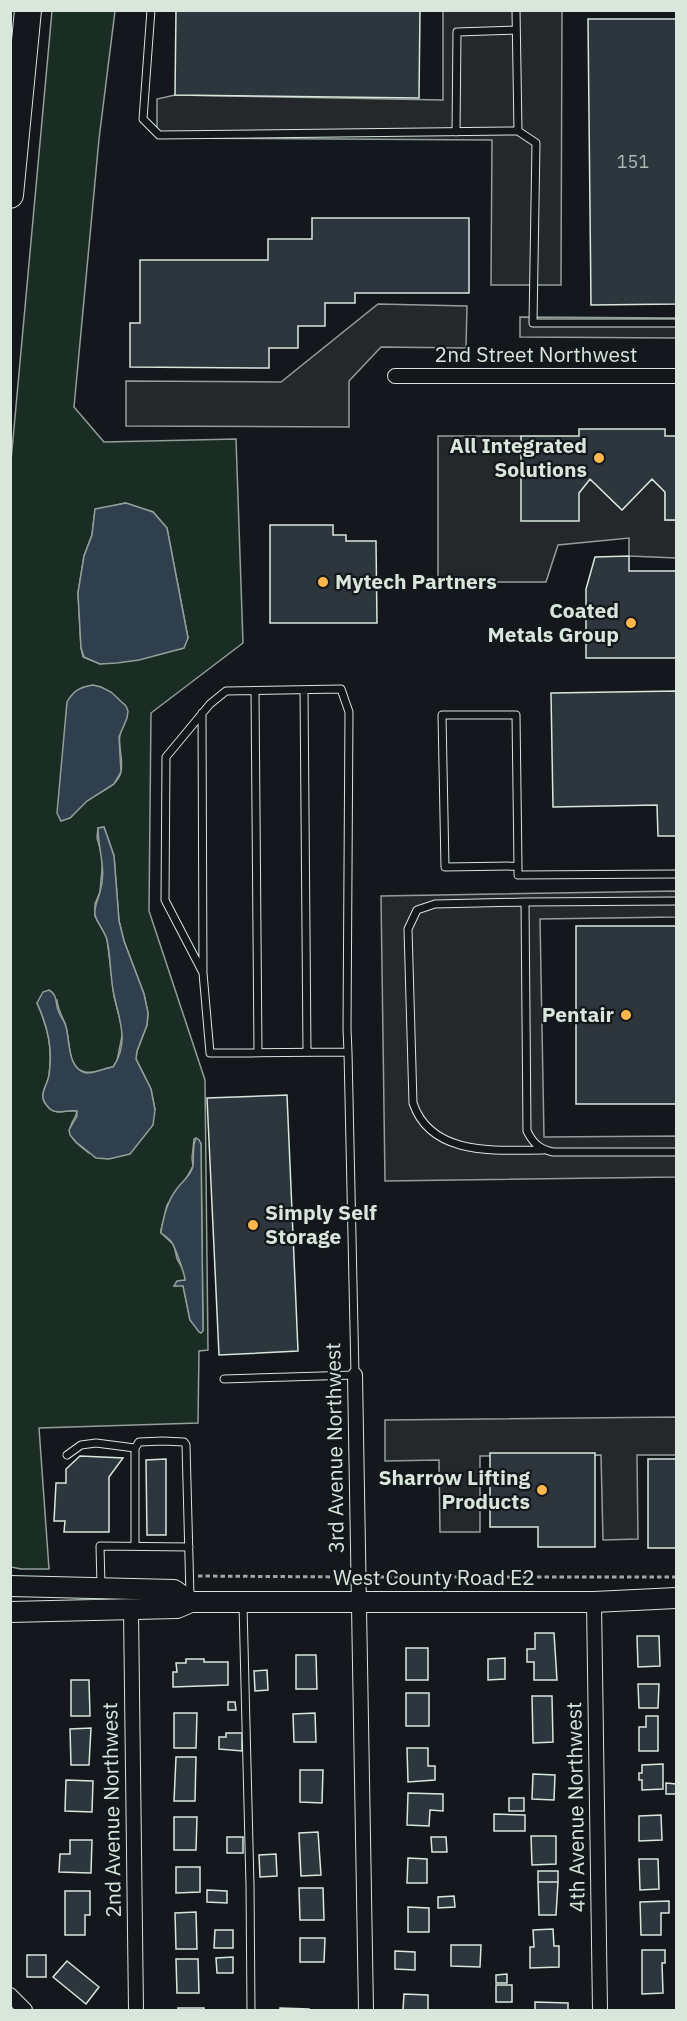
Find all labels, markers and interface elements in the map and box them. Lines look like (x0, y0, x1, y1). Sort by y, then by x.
house number: 151 (617, 150, 649, 173)
street label: 2nd Street Northwest (435, 340, 637, 368)
place label: All Integrated Solutions (450, 431, 587, 483)
marker: All Integrated Solutions (592, 451, 606, 465)
place label: Mytech Partners (335, 567, 497, 595)
marker: Mytech Partners (316, 575, 330, 589)
place label: Coated Metals Group (487, 596, 619, 648)
marker: Coated Metals Group (624, 616, 638, 630)
place label: Pentair (542, 1000, 615, 1028)
marker: Pentair (619, 1008, 633, 1022)
place label: Simply Self Storage (265, 1198, 377, 1250)
marker: Simply Self Storage (246, 1218, 260, 1232)
street label: 3rd Avenue Northwest (318, 1342, 350, 1554)
place label: Sharrow Lifting Products (378, 1463, 530, 1515)
marker: Sharrow Lifting Products (535, 1483, 549, 1497)
street label: West County Road E2 (333, 1563, 535, 1591)
street label: 2nd Avenue Northwest (95, 1702, 127, 1918)
street label: 4th Avenue Northwest (559, 1702, 591, 1913)

